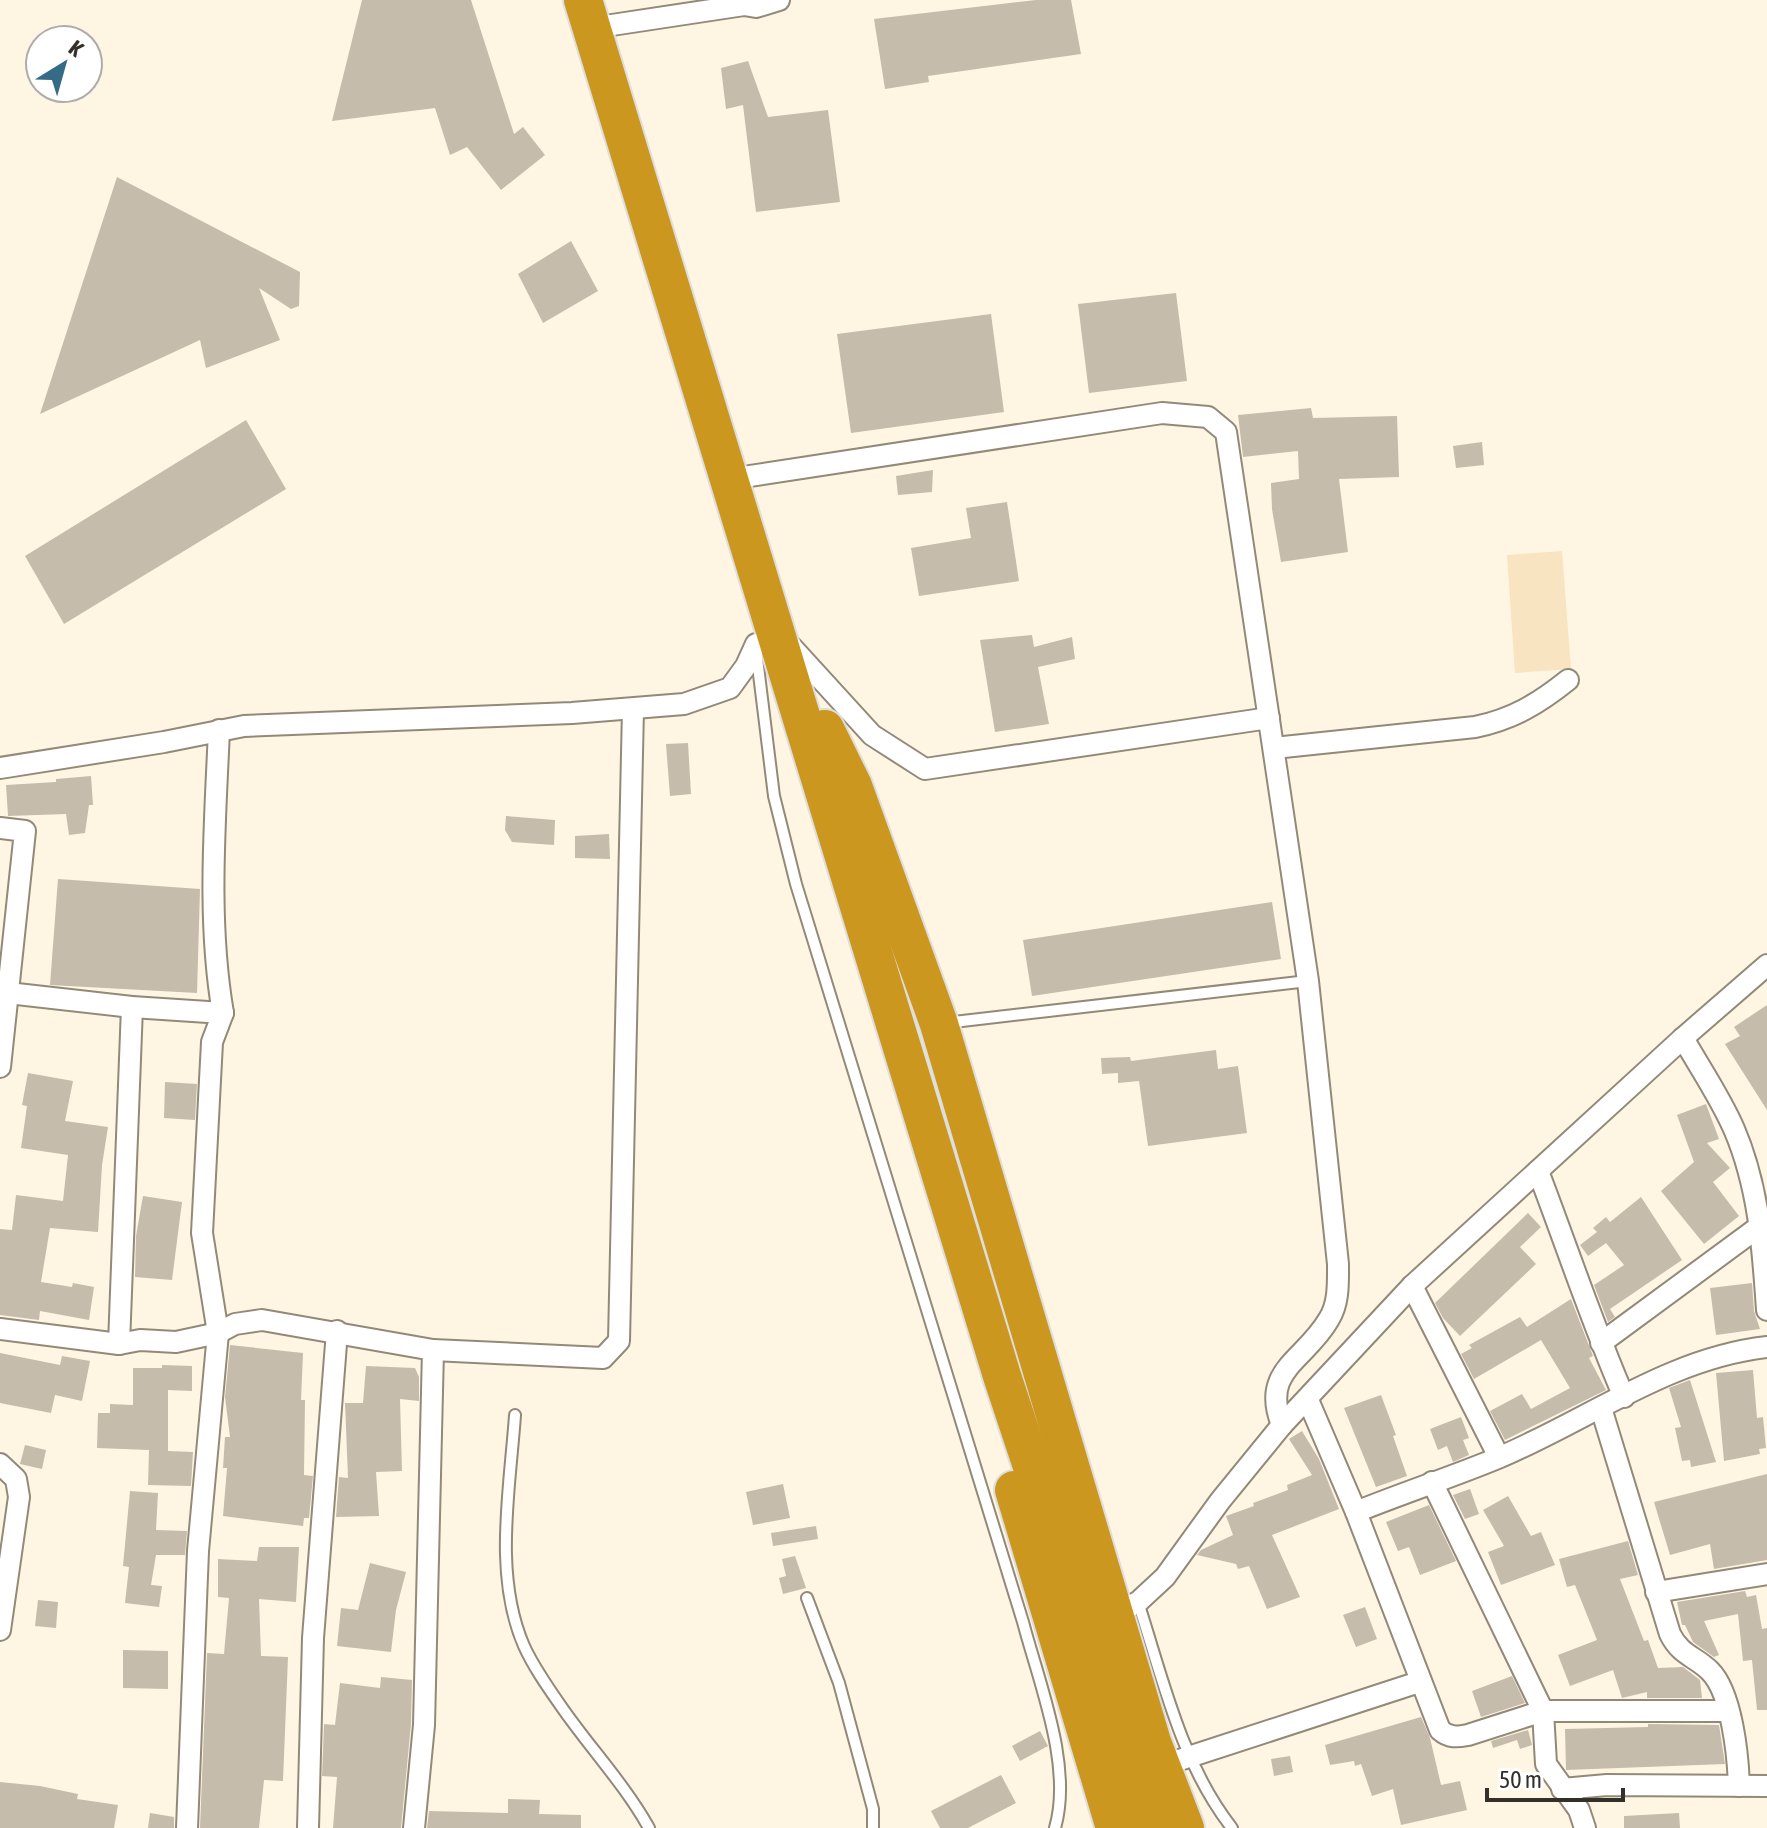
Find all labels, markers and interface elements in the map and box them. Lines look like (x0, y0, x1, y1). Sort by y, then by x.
north arrow (24, 24, 104, 104)
text: K (64, 34, 88, 62)
scale bar (1487, 1752, 1623, 1802)
text: 50 m (1499, 1766, 1542, 1793)

